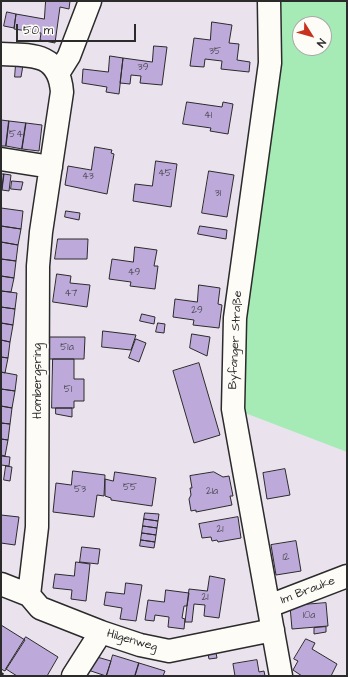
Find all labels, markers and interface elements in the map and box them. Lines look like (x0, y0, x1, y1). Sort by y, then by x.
scale bar (18, 16, 138, 42)
north arrow (292, 16, 332, 56)
text: 50 m (23, 22, 53, 39)
text: N (313, 36, 329, 50)
house number: 35 (209, 46, 221, 58)
house number: 39 (138, 62, 148, 74)
house number: 41 (204, 110, 212, 122)
house number: 54 (9, 129, 23, 141)
house number: 45 (158, 168, 172, 180)
house number: 43 (82, 171, 94, 183)
house number: 31 (215, 188, 221, 200)
house number: 49 (128, 267, 140, 279)
house number: 47 (65, 288, 77, 300)
street label: Byfanger Straße (226, 290, 246, 390)
house number: 29 (191, 305, 203, 317)
house number: 51a (60, 342, 74, 354)
street label: Hombergsring (31, 343, 45, 419)
house number: 51 (64, 384, 72, 396)
house number: 55 (123, 482, 137, 494)
house number: 53 (74, 484, 86, 496)
house number: 21a (206, 486, 218, 498)
house number: 21 (216, 524, 224, 536)
house number: 12 (282, 552, 290, 564)
street label: Im Brauke (279, 574, 337, 608)
house number: 21 (201, 592, 209, 604)
house number: 10a (303, 610, 315, 622)
street label: Hilgenweg (105, 627, 159, 655)

